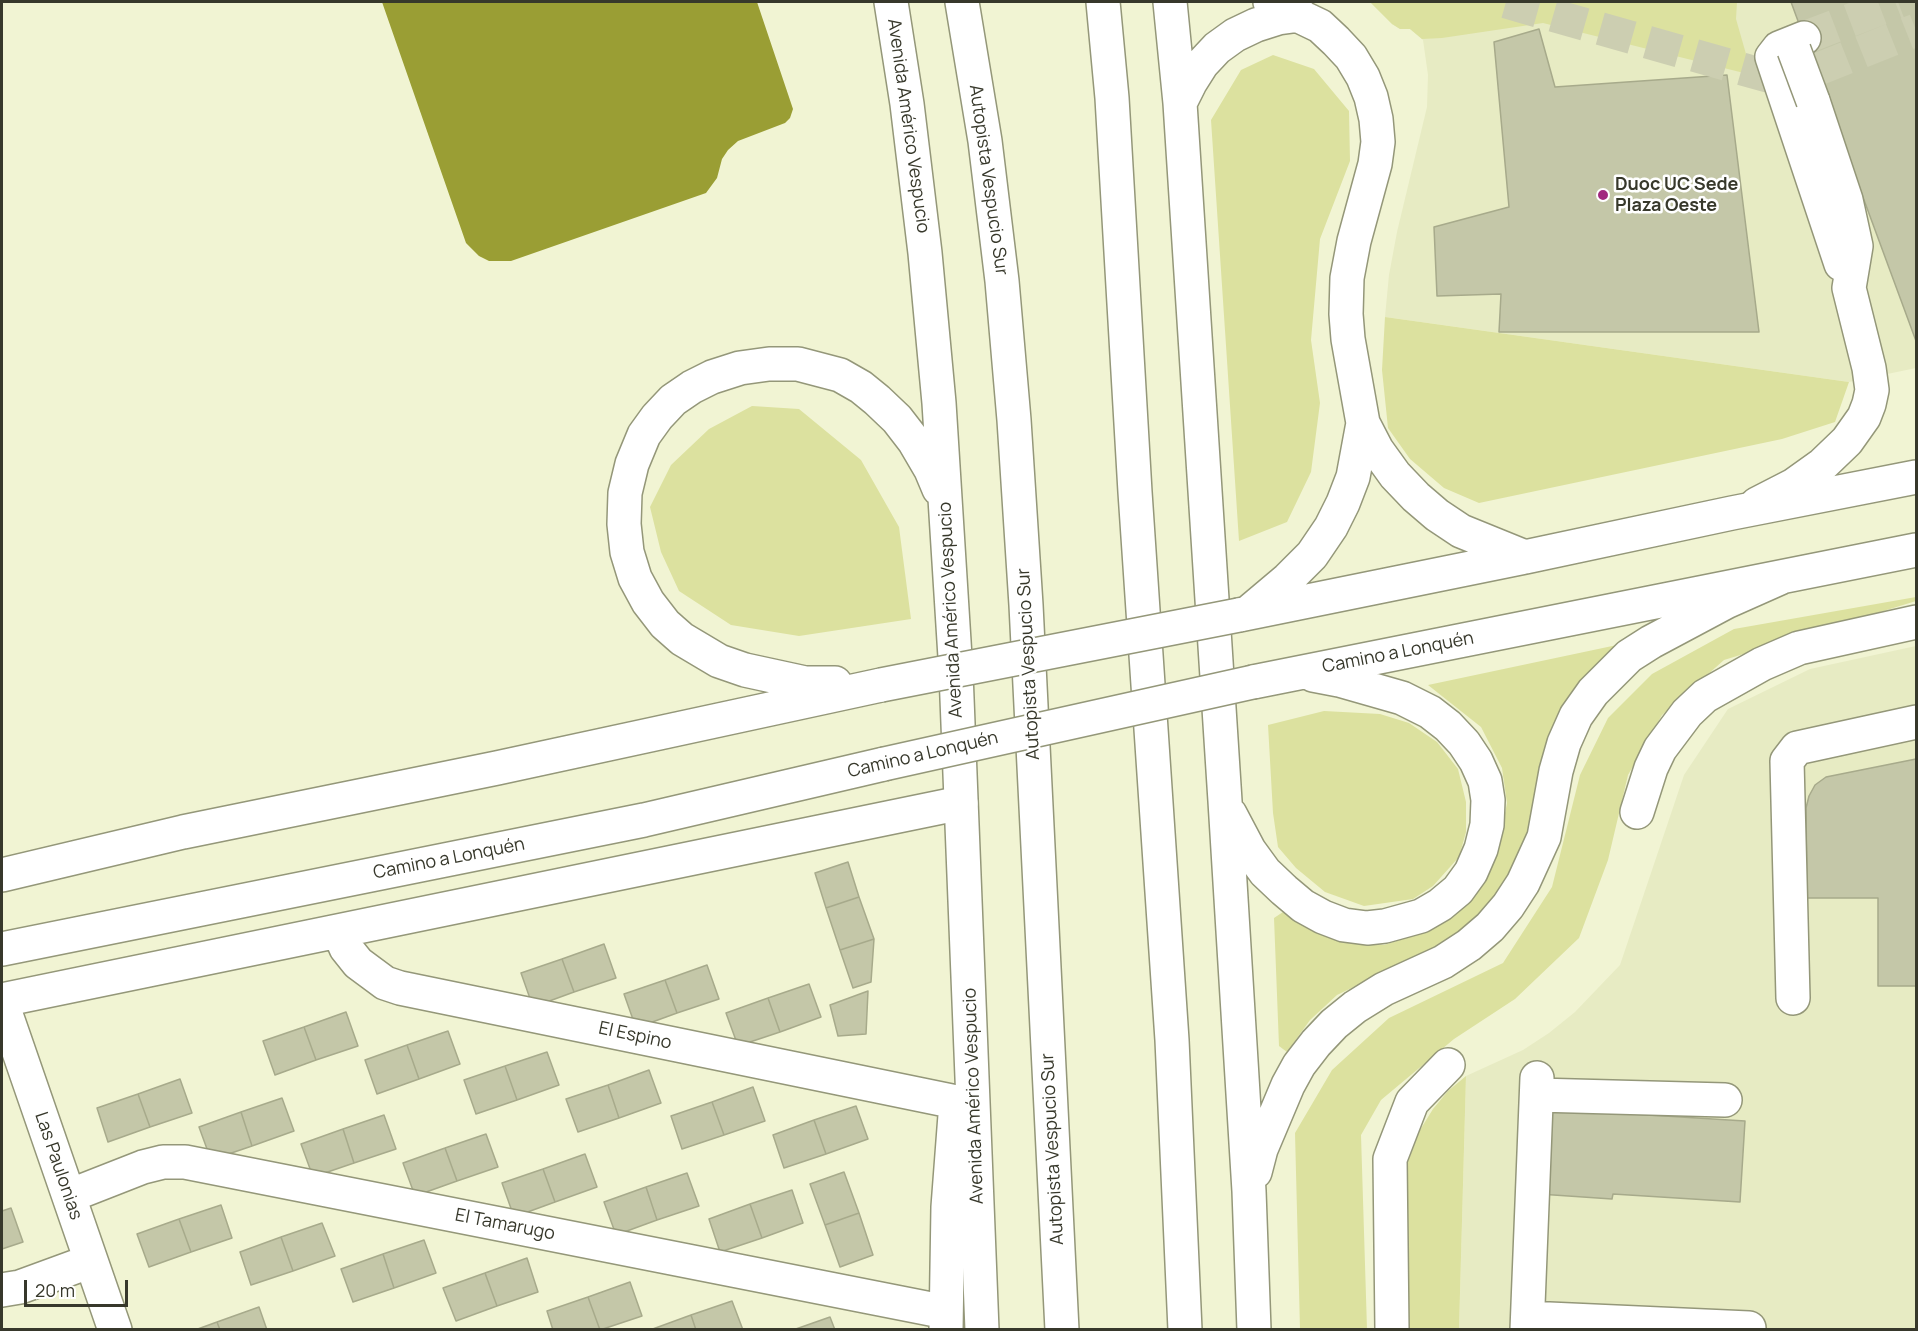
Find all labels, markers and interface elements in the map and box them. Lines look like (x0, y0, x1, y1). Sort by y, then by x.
street label: Avenida Américo Vespucio (882, 17, 934, 235)
street label: Autopista Vespucio Sur (964, 83, 1012, 277)
place label: Duoc UC Sede Plaza Oeste (1615, 174, 1738, 216)
marker: Duoc UC Sede Plaza Oeste (1596, 188, 1610, 202)
street label: Avenida Américo Vespucio (935, 501, 967, 719)
street label: Autopista Vespucio Sur (1013, 567, 1045, 761)
street label: Camino a Lonquén (1321, 628, 1475, 678)
street label: Camino a Lonquén (846, 727, 1000, 783)
street label: Camino a Lonquén (372, 834, 526, 884)
street label: Avenida Américo Vespucio (959, 988, 989, 1204)
street label: El Espino (597, 1018, 673, 1054)
street label: Autopista Vespucio Sur (1037, 1052, 1069, 1246)
street label: Las Paulonias (29, 1109, 87, 1223)
street label: El Tamarugo (453, 1205, 557, 1245)
scale bar (27, 1268, 130, 1306)
text: 20 m (35, 1278, 75, 1302)

